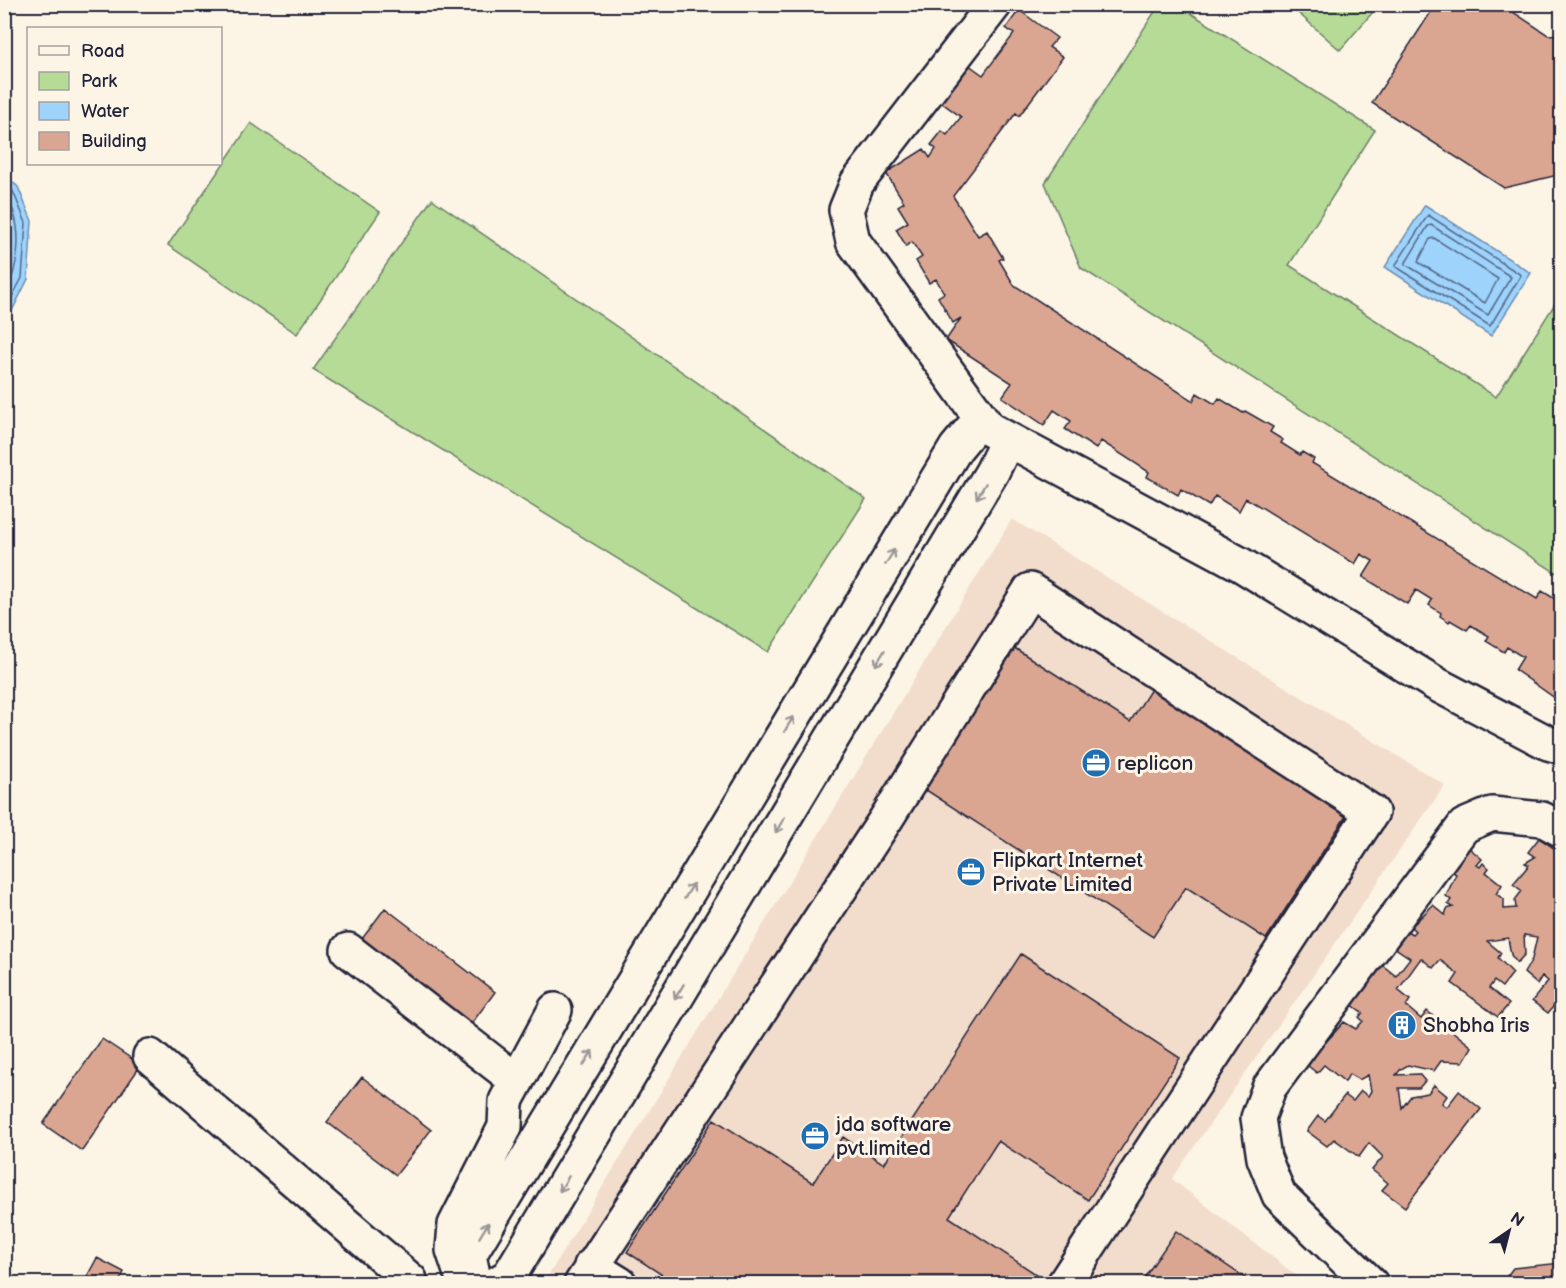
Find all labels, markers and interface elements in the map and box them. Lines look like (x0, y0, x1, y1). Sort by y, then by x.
legend (27, 27, 222, 165)
text: Road (81, 41, 125, 62)
text: Park (81, 71, 117, 92)
text: Water (81, 101, 129, 122)
text: Building (81, 131, 147, 152)
one-way arrow (974, 482, 986, 499)
one-way arrow (884, 549, 896, 566)
one-way arrow (874, 649, 886, 666)
one-way arrow (784, 716, 796, 733)
office icon: replicon (1080, 747, 1112, 779)
place label: replicon (1117, 751, 1193, 776)
one-way arrow (773, 816, 785, 833)
place label: Flipkart Internet Private Limited (992, 848, 1144, 897)
office icon: Flipkart Internet Private Limited (955, 856, 987, 888)
one-way arrow (683, 883, 695, 900)
one-way arrow (673, 983, 685, 1000)
building icon: Shobha Iris (1386, 1009, 1418, 1041)
place label: Shobha Iris (1423, 1013, 1530, 1038)
one-way arrow (582, 1050, 594, 1067)
place label: jda software pvt.limited (835, 1112, 951, 1161)
office icon: jda software pvt.limited (799, 1120, 831, 1152)
one-way arrow (558, 1175, 570, 1192)
north arrow (1479, 1201, 1539, 1261)
text: N (1506, 1209, 1527, 1231)
one-way arrow (478, 1222, 490, 1239)

